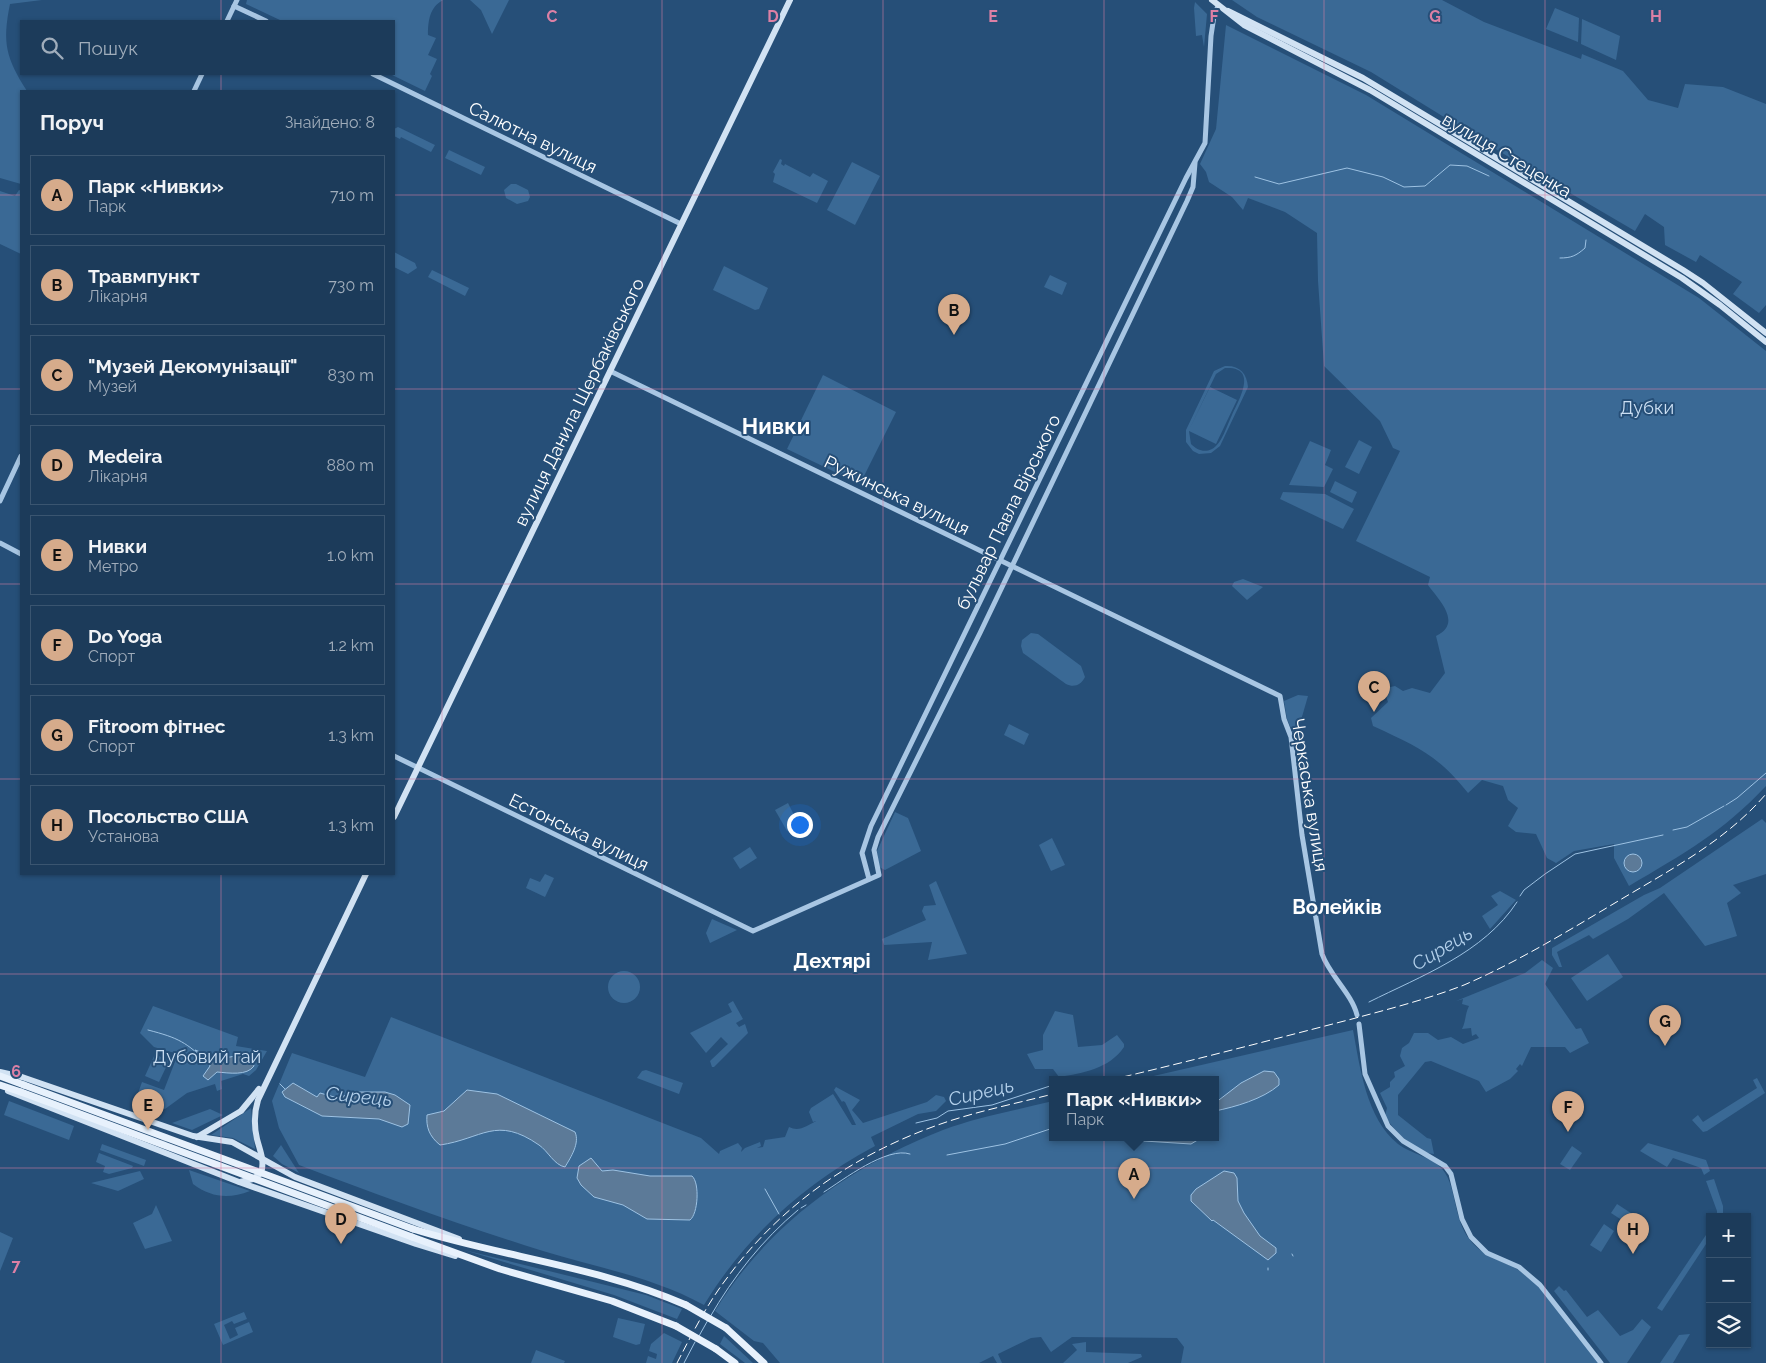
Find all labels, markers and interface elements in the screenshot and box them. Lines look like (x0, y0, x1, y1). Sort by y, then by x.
text: C (547, 7, 558, 26)
text: D (767, 7, 779, 26)
text: E (988, 7, 998, 26)
text: F (1209, 7, 1219, 26)
text: G (1429, 7, 1441, 26)
text: H (1650, 7, 1662, 26)
search box (20, 20, 395, 75)
icon: search (38, 34, 66, 62)
text: Пошук (78, 37, 138, 59)
street label: Салютна вулиця (466, 97, 600, 177)
street label: вулиця Стеценка (1439, 108, 1575, 202)
text: Поруч (40, 110, 104, 135)
text: Знайдено: 8 (285, 113, 375, 132)
text: Парк «Нивки» (88, 175, 224, 197)
text: A (52, 186, 62, 205)
text: 710 m (330, 186, 374, 205)
text: Парк (88, 197, 126, 216)
text: Травмпункт (88, 265, 200, 287)
street label: вулиця Данила Щербаківського (510, 274, 648, 529)
text: B (52, 276, 62, 295)
text: 730 m (328, 276, 374, 295)
text: Лікарня (88, 287, 148, 306)
pin: B (938, 294, 970, 335)
text: "Музей Декомунізації" (88, 355, 298, 377)
text: C (52, 366, 62, 385)
text: 830 m (327, 366, 374, 385)
text: Музей (88, 377, 137, 396)
park label: Дубки (1620, 397, 1674, 418)
street label: бульвар Павла Вірського (951, 411, 1065, 613)
district label: Нивки (742, 413, 810, 439)
text: Medeira (88, 445, 162, 467)
street label: Ружинська вулиця (821, 451, 973, 539)
text: D (51, 456, 63, 475)
text: 880 m (326, 456, 374, 475)
text: Лікарня (88, 467, 148, 486)
text: Нивки (88, 535, 147, 557)
text: E (52, 546, 62, 565)
text: 1.0 km (327, 546, 374, 565)
text: Метро (88, 557, 138, 576)
text: Do Yoga (88, 625, 162, 647)
text: F (52, 636, 62, 655)
text: 1.2 km (329, 636, 374, 655)
text: Спорт (88, 647, 135, 666)
pin: C (1358, 671, 1390, 712)
text: Fitroom фітнес (88, 715, 226, 737)
street label: Черкаська вулиця (1288, 717, 1332, 873)
text: G (51, 726, 63, 745)
text: 1.3 km (328, 726, 374, 745)
text: Спорт (88, 737, 135, 756)
street label: Естонська вулиця (506, 789, 652, 875)
text: Посольство США (88, 805, 249, 827)
your location (787, 812, 813, 838)
text: H (51, 816, 63, 835)
text: 1.3 km (328, 816, 374, 835)
text: Установа (88, 827, 159, 846)
district label: Волейків (1292, 895, 1382, 919)
water label: Сирець (1408, 921, 1476, 975)
district label: Дехтярі (793, 949, 871, 973)
pin: G (1649, 1005, 1681, 1046)
park label: Дубовий гай (153, 1046, 261, 1067)
text: 6 (11, 1062, 21, 1081)
water label: Сирець (946, 1074, 1016, 1110)
popup (1049, 1076, 1219, 1141)
water label: Сирець (324, 1082, 394, 1110)
text: Парк «Нивки» (1066, 1088, 1202, 1110)
pin: E (132, 1089, 164, 1130)
pin: F (1552, 1091, 1584, 1132)
text: Парк (1066, 1110, 1104, 1129)
pin: A (1118, 1158, 1150, 1199)
pin: D (325, 1203, 357, 1244)
pin: H (1617, 1213, 1649, 1254)
map controls (1706, 1213, 1751, 1348)
button: + (1706, 1213, 1751, 1258)
text: 7 (12, 1256, 21, 1275)
button: − (1706, 1258, 1751, 1303)
button: layers (1706, 1303, 1751, 1348)

